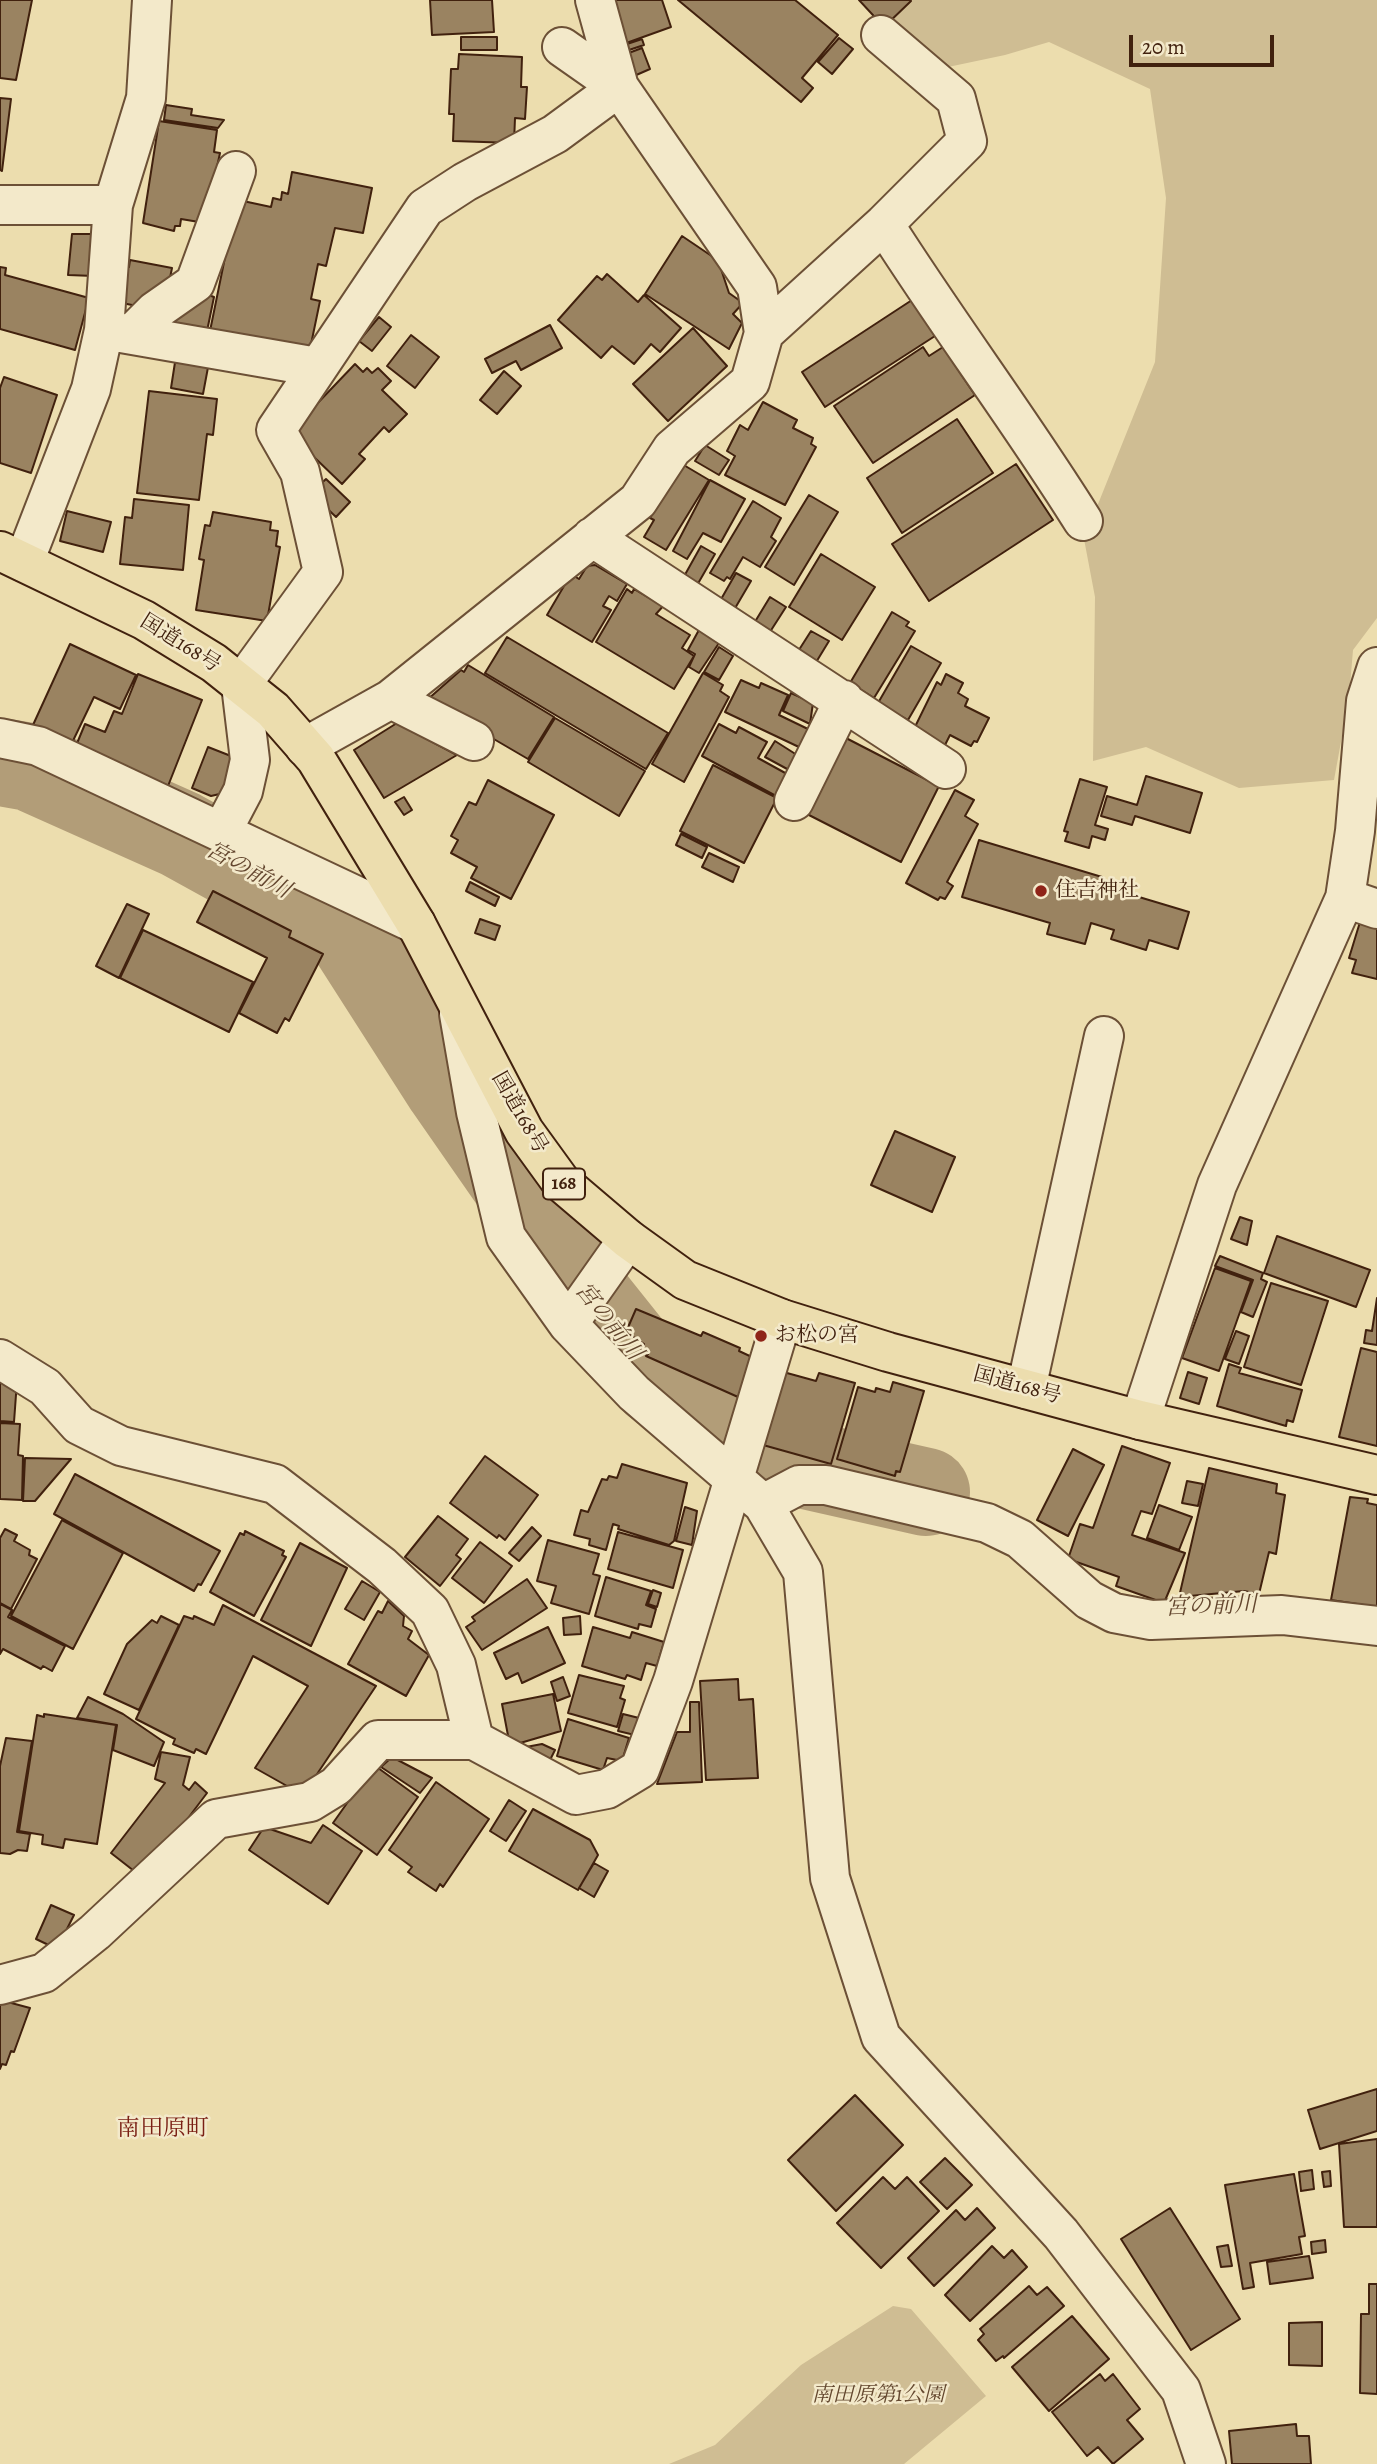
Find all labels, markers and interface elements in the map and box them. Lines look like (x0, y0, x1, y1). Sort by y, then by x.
scale bar (1132, 21, 1277, 65)
text: 20 m (1142, 33, 1185, 61)
street label: 国道168号 (135, 609, 225, 679)
water label: 宮の前川 (201, 837, 295, 905)
place label: 住吉神社 (1055, 878, 1139, 904)
marker: 住吉神社 (1033, 883, 1049, 899)
street label: 国道168号 (486, 1068, 552, 1158)
road number: 168 (543, 1168, 585, 1200)
water label: 宮の前川 (568, 1278, 648, 1366)
place label: お松の宮 (775, 1323, 859, 1349)
marker: お松の宮 (753, 1328, 769, 1344)
street label: 国道168号 (970, 1362, 1064, 1410)
water label: 宮の前川 (1165, 1592, 1257, 1622)
district label: 南田原町 (117, 2115, 209, 2143)
park label: 南田原第1公園 (811, 2383, 945, 2409)

